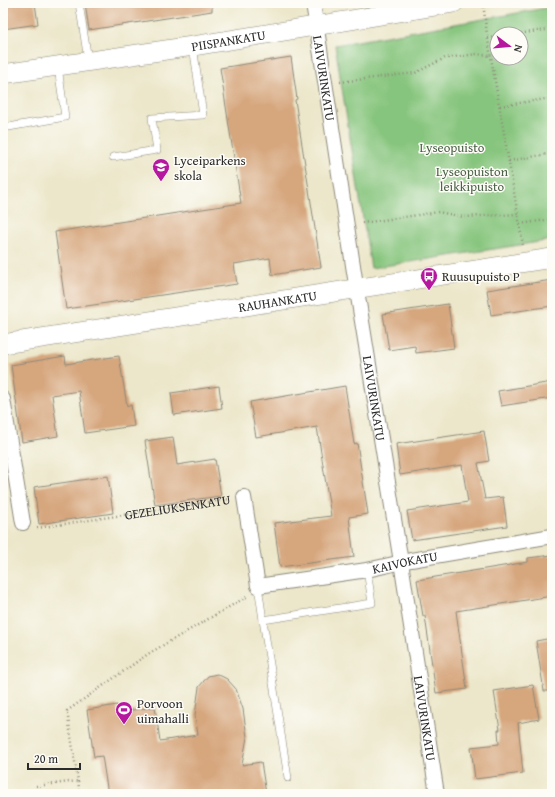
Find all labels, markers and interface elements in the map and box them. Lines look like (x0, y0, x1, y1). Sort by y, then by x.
street label: PIISPANKATU (190, 25, 267, 56)
north arrow (489, 26, 529, 66)
street label: LAIVURINKATU (309, 34, 340, 123)
text: N (510, 43, 527, 55)
park label: Lyseopuisto (420, 138, 485, 157)
place label: Lyceiparkens skola (174, 151, 246, 185)
school or university icon: Lyceiparkens skola (151, 157, 171, 182)
park label: Lyseopuiston leikkipuisto (436, 162, 509, 196)
bus stop icon: Ruusupuisto P (419, 266, 439, 291)
place label: Ruusupuisto P (442, 267, 520, 286)
street label: RAUHANKATU (237, 285, 319, 316)
street label: LAIVURINKATU (358, 354, 391, 443)
street label: GEZELIUKSENKATU (123, 489, 232, 524)
street label: KAIVOKATU (370, 546, 439, 578)
street label: LAIVURINKATU (409, 674, 441, 763)
place label: Porvoon uimahalli (137, 694, 189, 728)
sports icon: Porvoon uimahalli (114, 700, 134, 725)
scale bar (28, 745, 80, 771)
text: 20 m (34, 750, 58, 767)

